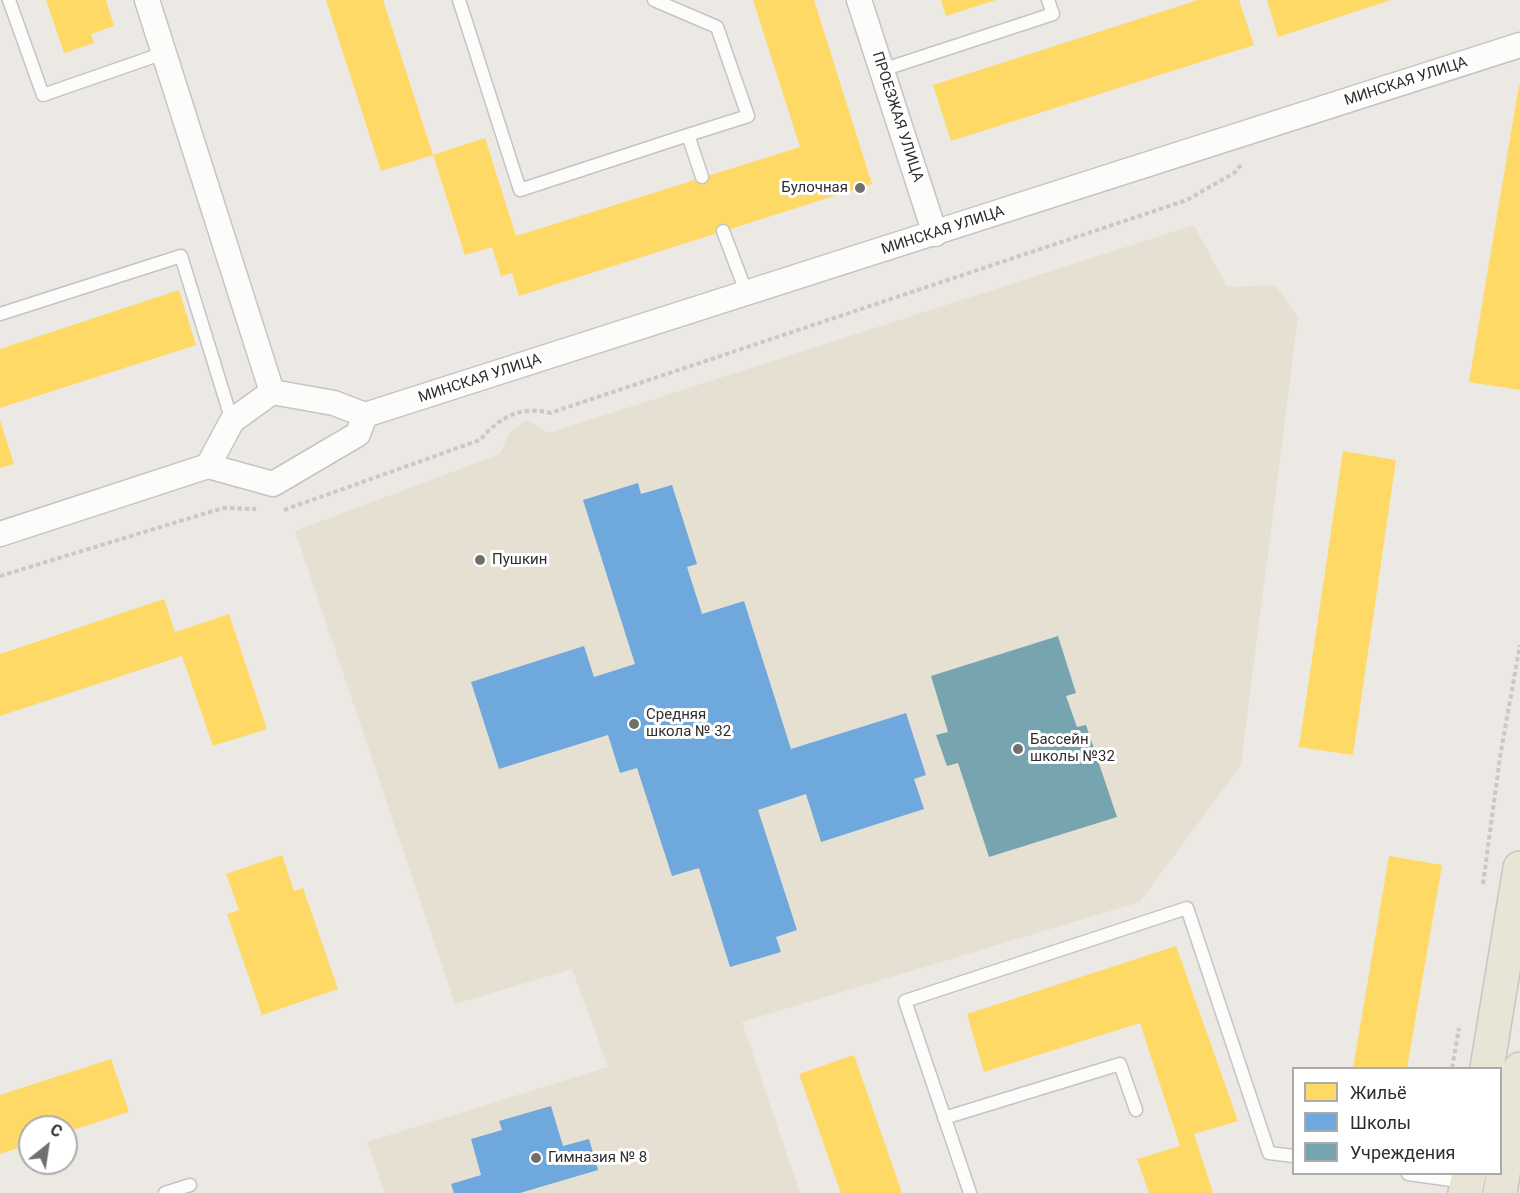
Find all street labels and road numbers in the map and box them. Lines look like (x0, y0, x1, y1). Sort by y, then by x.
street label: ПРОЕЗЖАЯ УЛИЦА (867, 50, 927, 184)
street label: МИНСКАЯ УЛИЦА (1342, 54, 1470, 110)
street label: МИНСКАЯ УЛИЦА (879, 203, 1007, 259)
street label: МИНСКАЯ УЛИЦА (416, 351, 544, 407)

